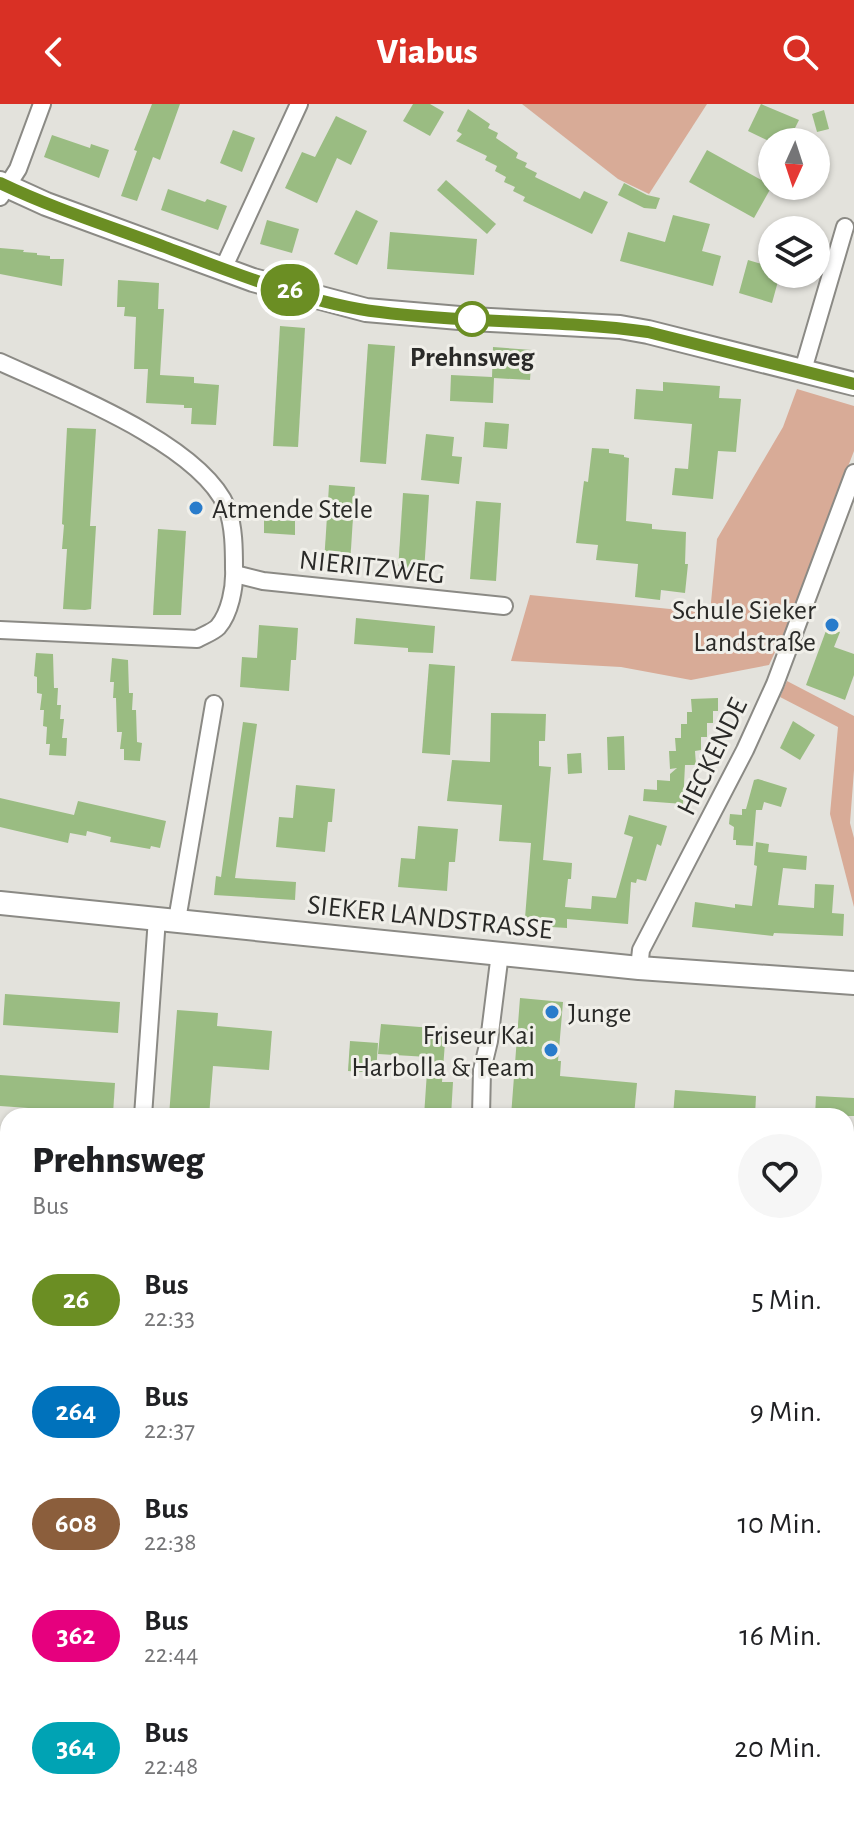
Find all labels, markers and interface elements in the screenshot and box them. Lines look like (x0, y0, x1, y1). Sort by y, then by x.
icon: back (32, 30, 76, 74)
icon: search (778, 30, 822, 74)
text: Viabus (376, 34, 478, 70)
north arrow (758, 128, 830, 200)
map controls (758, 128, 830, 288)
button: layers (758, 216, 830, 288)
line badge: 26 (254, 264, 326, 316)
text: 26 (277, 276, 303, 304)
marker: Prehnsweg (455, 302, 489, 336)
place label: Prehnsweg (410, 344, 535, 372)
place label: Atmende Stele (212, 496, 373, 524)
marker: Atmende Stele (187, 499, 205, 517)
street label: NIERITZWEG (298, 546, 446, 590)
place label: Schule Sieker Landstraße (672, 597, 816, 657)
marker: Schule Sieker Landstraße (823, 616, 841, 634)
street label: HECKENDE (673, 694, 753, 820)
street label: SIEKER LANDSTRASSE (306, 891, 554, 945)
place label: Junge (568, 1000, 631, 1028)
marker: Junge (543, 1003, 561, 1021)
place label: Friseur Kai Harbolla & Team (351, 1022, 535, 1082)
marker: Friseur Kai Harbolla & Team (542, 1041, 560, 1059)
button: heart (738, 1134, 822, 1218)
text: Prehnsweg (32, 1142, 204, 1180)
text: Bus (32, 1193, 69, 1219)
text: Bus (144, 1270, 189, 1300)
text: 5 Min. (751, 1285, 822, 1315)
text: 26 (63, 1286, 89, 1314)
text: 22:33 (144, 1305, 195, 1331)
text: Bus (144, 1382, 189, 1412)
text: 9 Min. (750, 1397, 822, 1427)
text: 264 (56, 1398, 96, 1426)
text: 22:37 (144, 1417, 195, 1443)
text: Bus (144, 1494, 189, 1524)
text: 10 Min. (738, 1509, 822, 1539)
text: 608 (55, 1510, 97, 1538)
text: 22:38 (144, 1529, 197, 1555)
text: Bus (144, 1606, 189, 1636)
text: 16 Min. (739, 1621, 822, 1651)
text: 362 (57, 1622, 95, 1650)
text: 22:44 (144, 1641, 199, 1667)
text: Bus (144, 1718, 189, 1748)
text: 20 Min. (734, 1733, 822, 1763)
text: 364 (56, 1734, 96, 1762)
text: 22:48 (144, 1753, 198, 1779)

